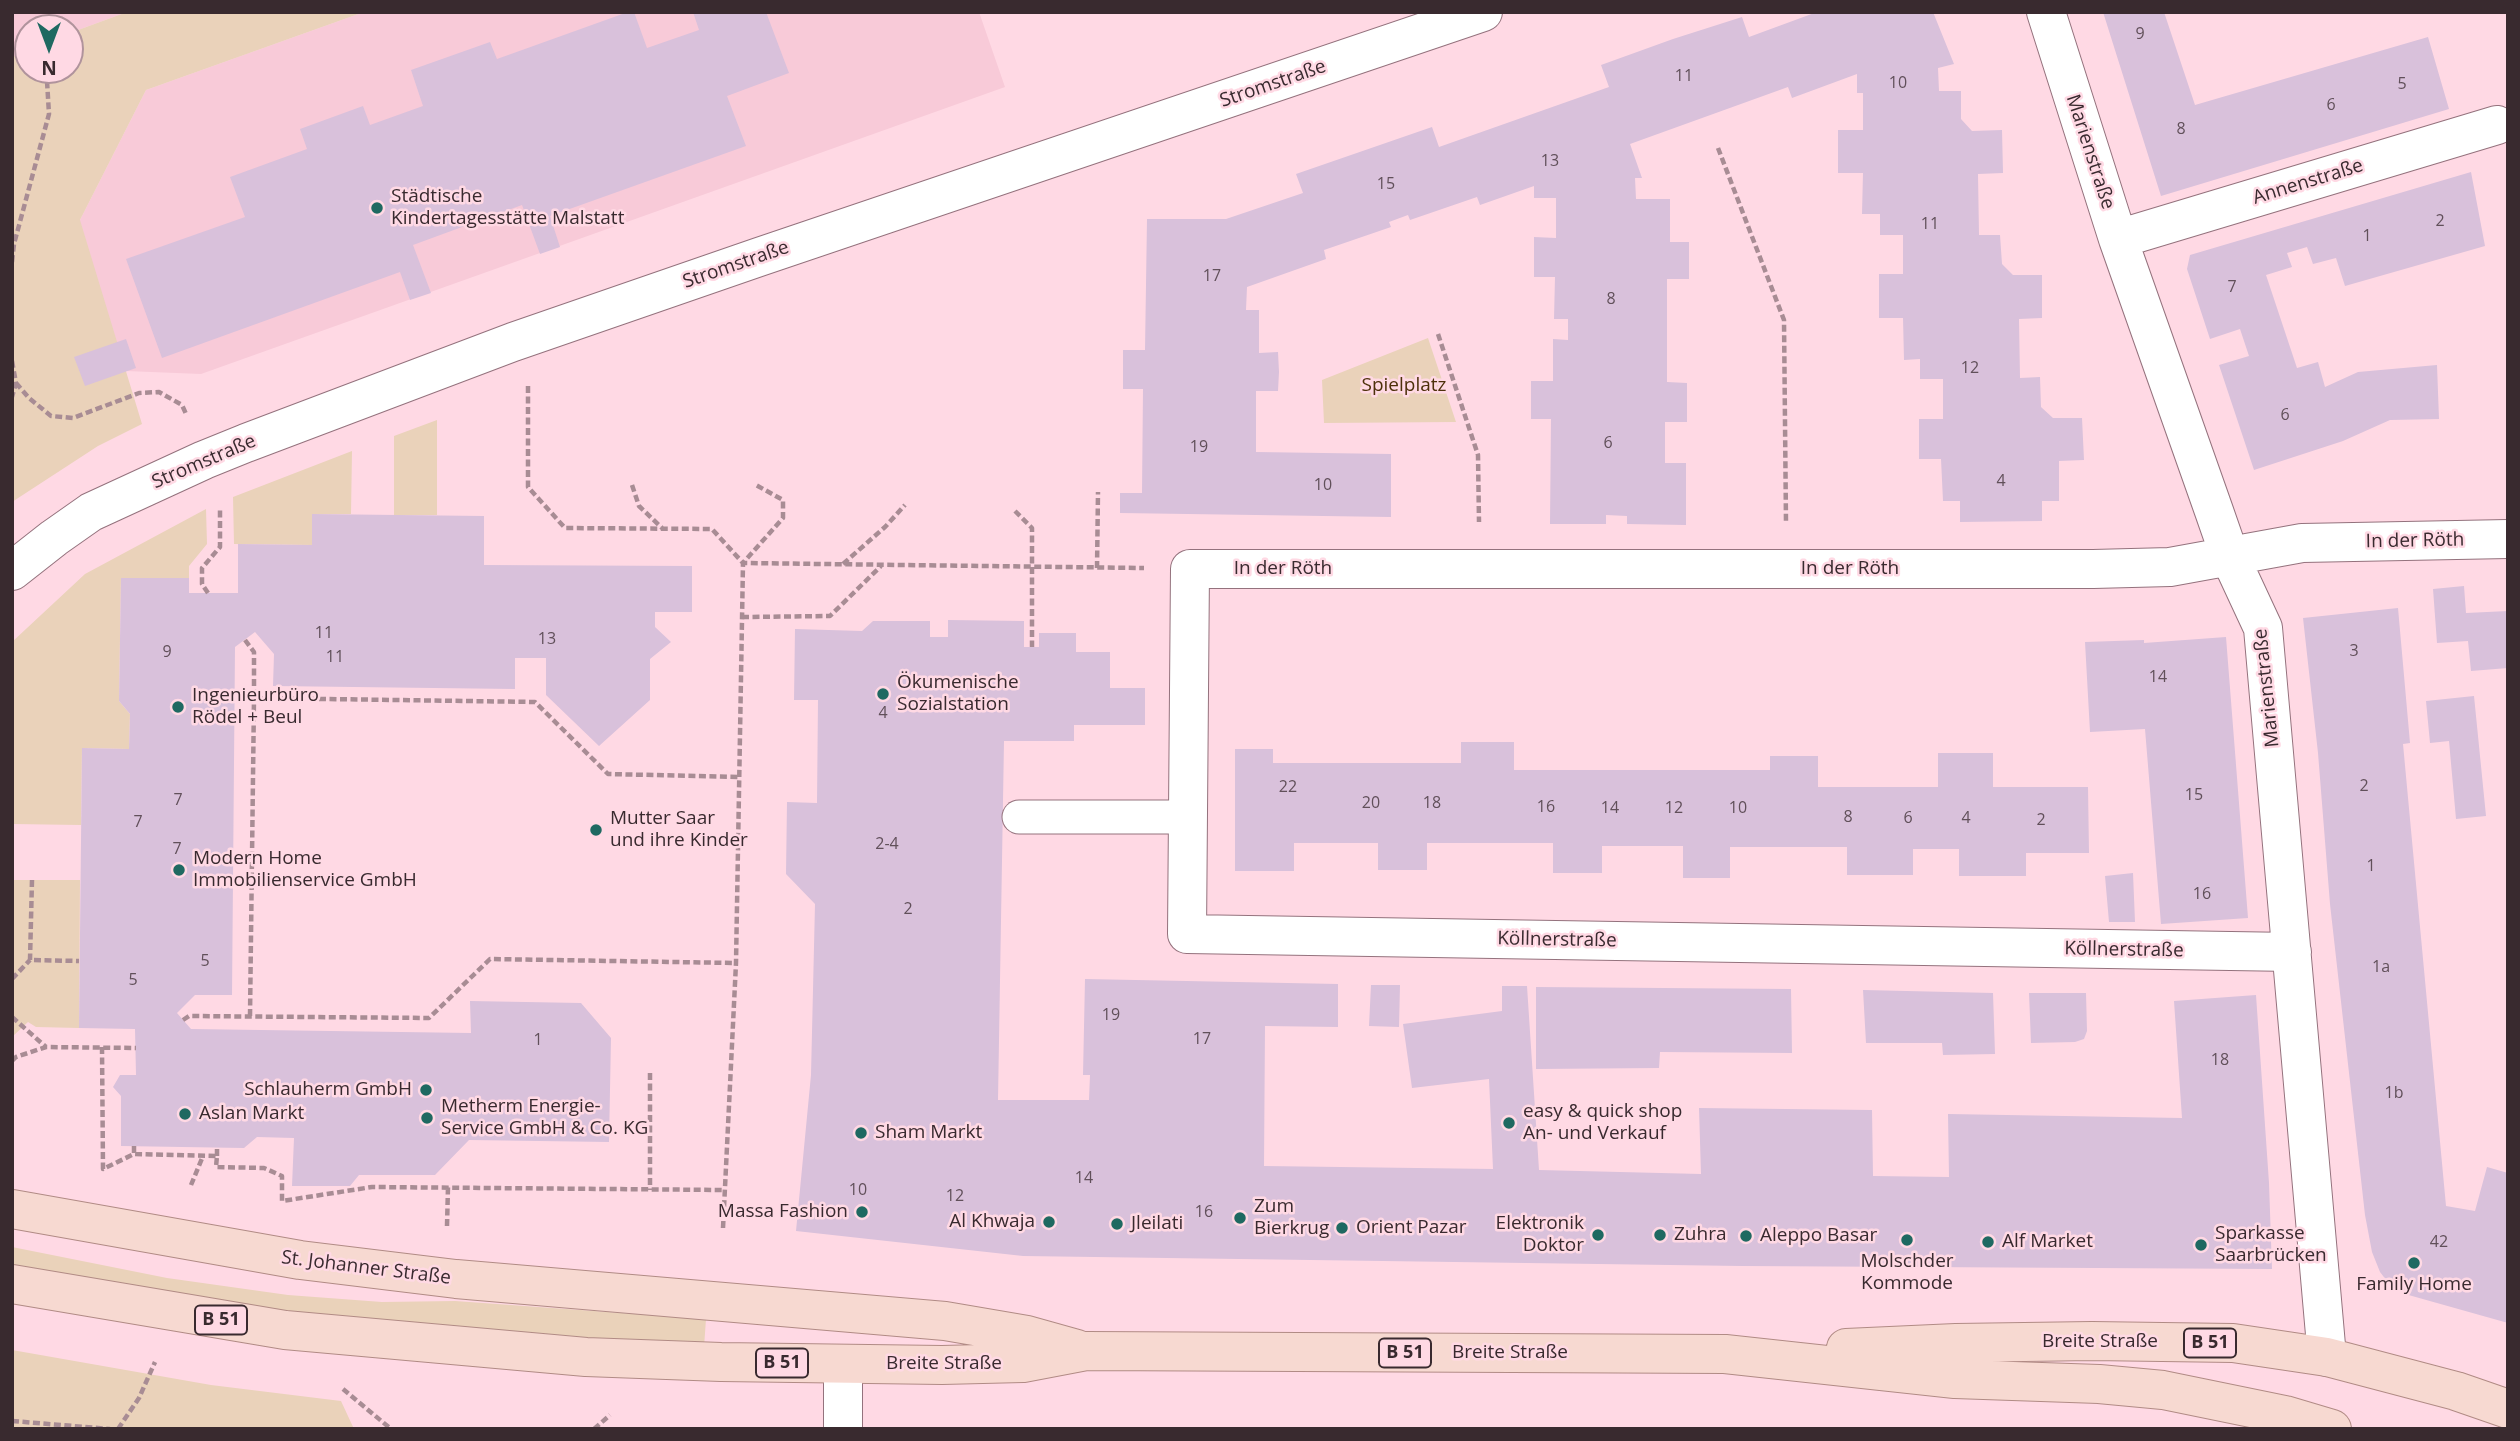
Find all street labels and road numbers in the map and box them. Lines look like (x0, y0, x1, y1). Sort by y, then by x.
street label: Stromstraße (1217, 55, 1329, 113)
street label: Marienstraße (2061, 92, 2119, 212)
street label: Annenstraße (2250, 154, 2366, 210)
street label: Stromstraße (680, 236, 792, 294)
street label: Stromstraße (149, 430, 259, 494)
street label: In der Röth (2366, 529, 2464, 553)
street label: In der Röth (1234, 558, 1332, 580)
street label: In der Röth (1801, 558, 1899, 580)
street label: Marienstraße (2249, 628, 2285, 748)
street label: Köllnerstraße (1497, 928, 1617, 952)
street label: Köllnerstraße (2064, 938, 2184, 962)
street label: St. Johanner Straße (280, 1246, 452, 1290)
road number: B 51 (195, 1306, 247, 1335)
road number: B 51 (2184, 1328, 2236, 1358)
street label: Breite Straße (2042, 1331, 2158, 1353)
road number: B 51 (1379, 1338, 1431, 1368)
street label: Breite Straße (1452, 1342, 1568, 1364)
road number: B 51 (756, 1348, 808, 1378)
street label: Breite Straße (886, 1353, 1002, 1375)

